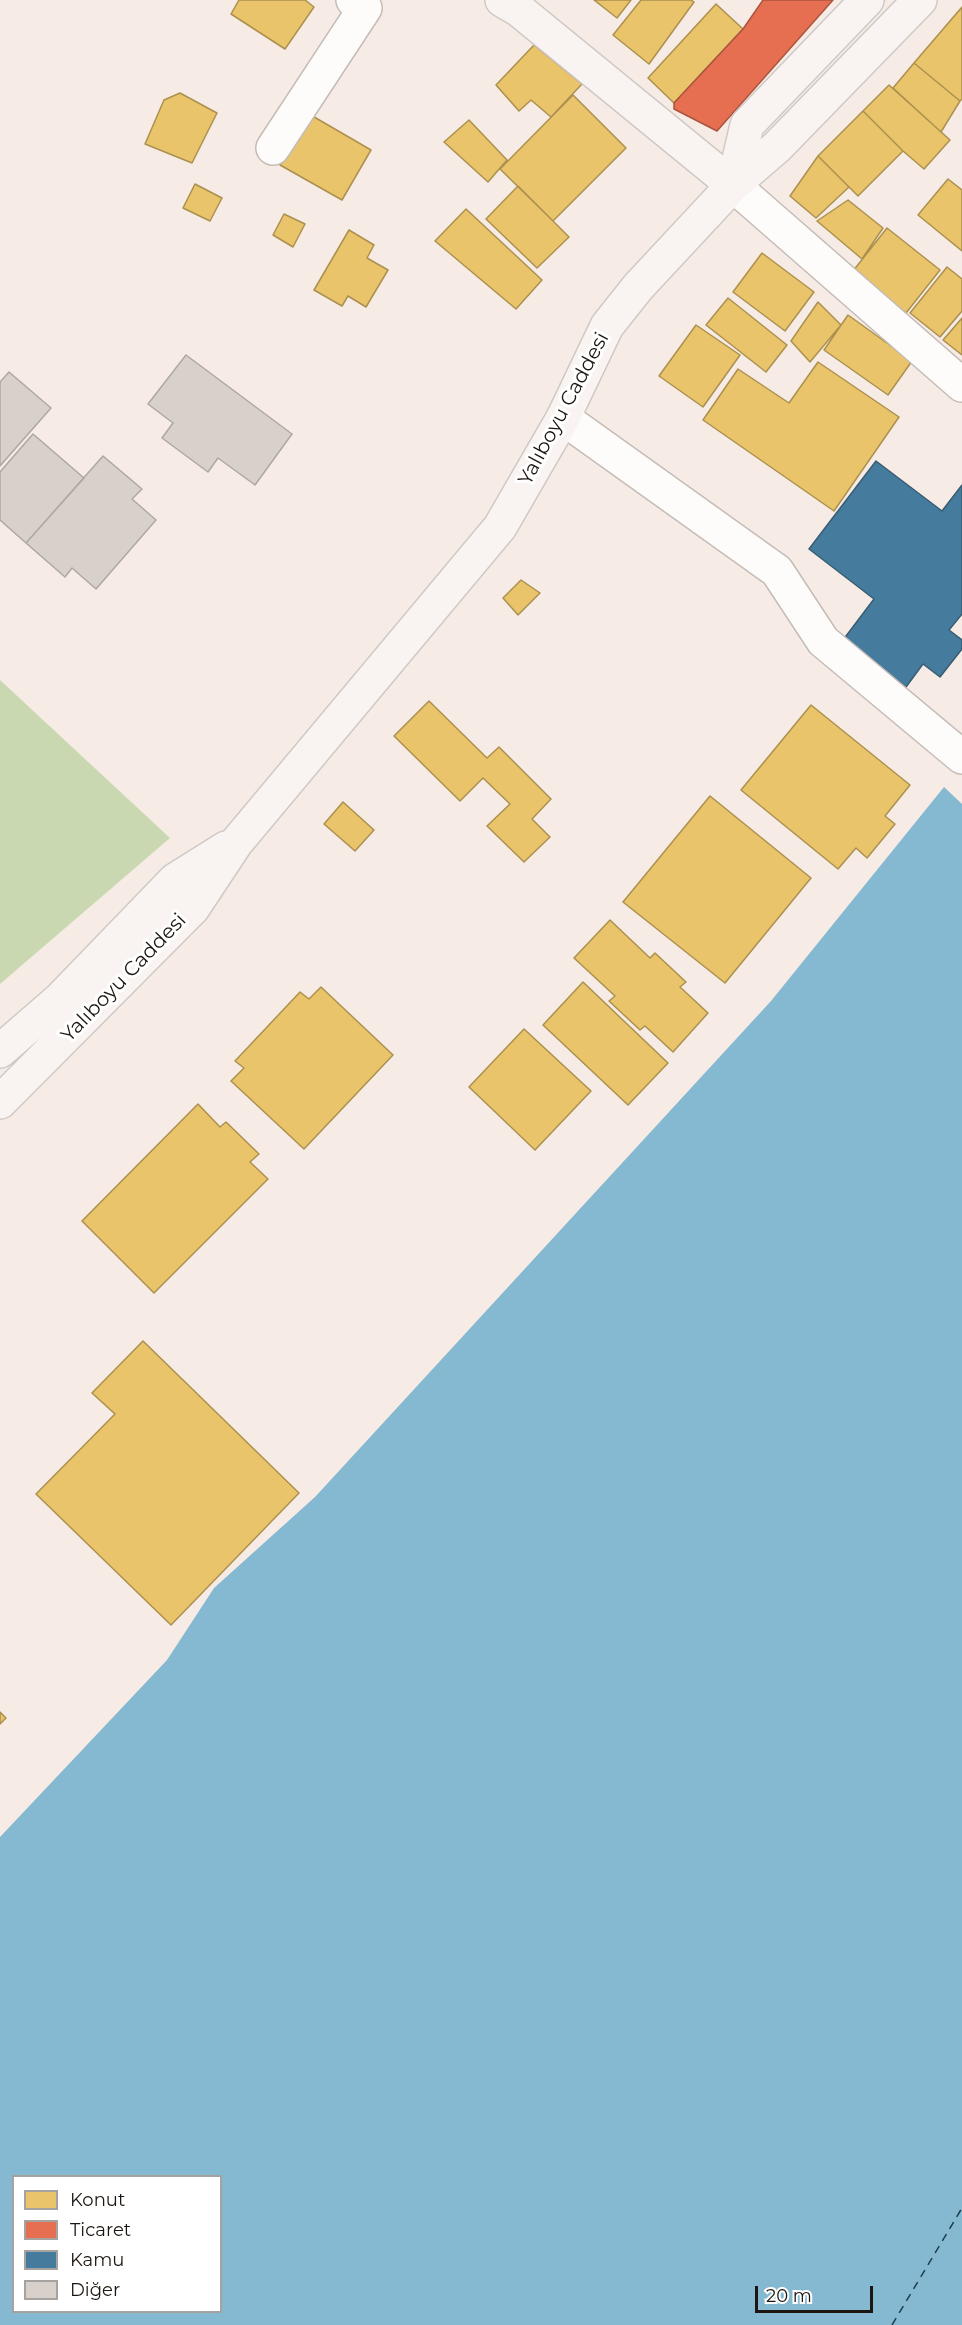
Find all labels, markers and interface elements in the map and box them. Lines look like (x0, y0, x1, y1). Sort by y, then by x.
street label: Yalıboyu Caddesi (514, 329, 614, 489)
street label: Yalıboyu Caddesi (57, 909, 191, 1047)
legend (12, 2175, 222, 2313)
text: Konut (70, 2189, 125, 2211)
text: Ticaret (70, 2219, 131, 2241)
text: Kamu (70, 2249, 124, 2271)
scale bar (758, 2274, 876, 2312)
text: Diğer (70, 2279, 120, 2301)
text: 20 m (766, 2285, 812, 2307)

